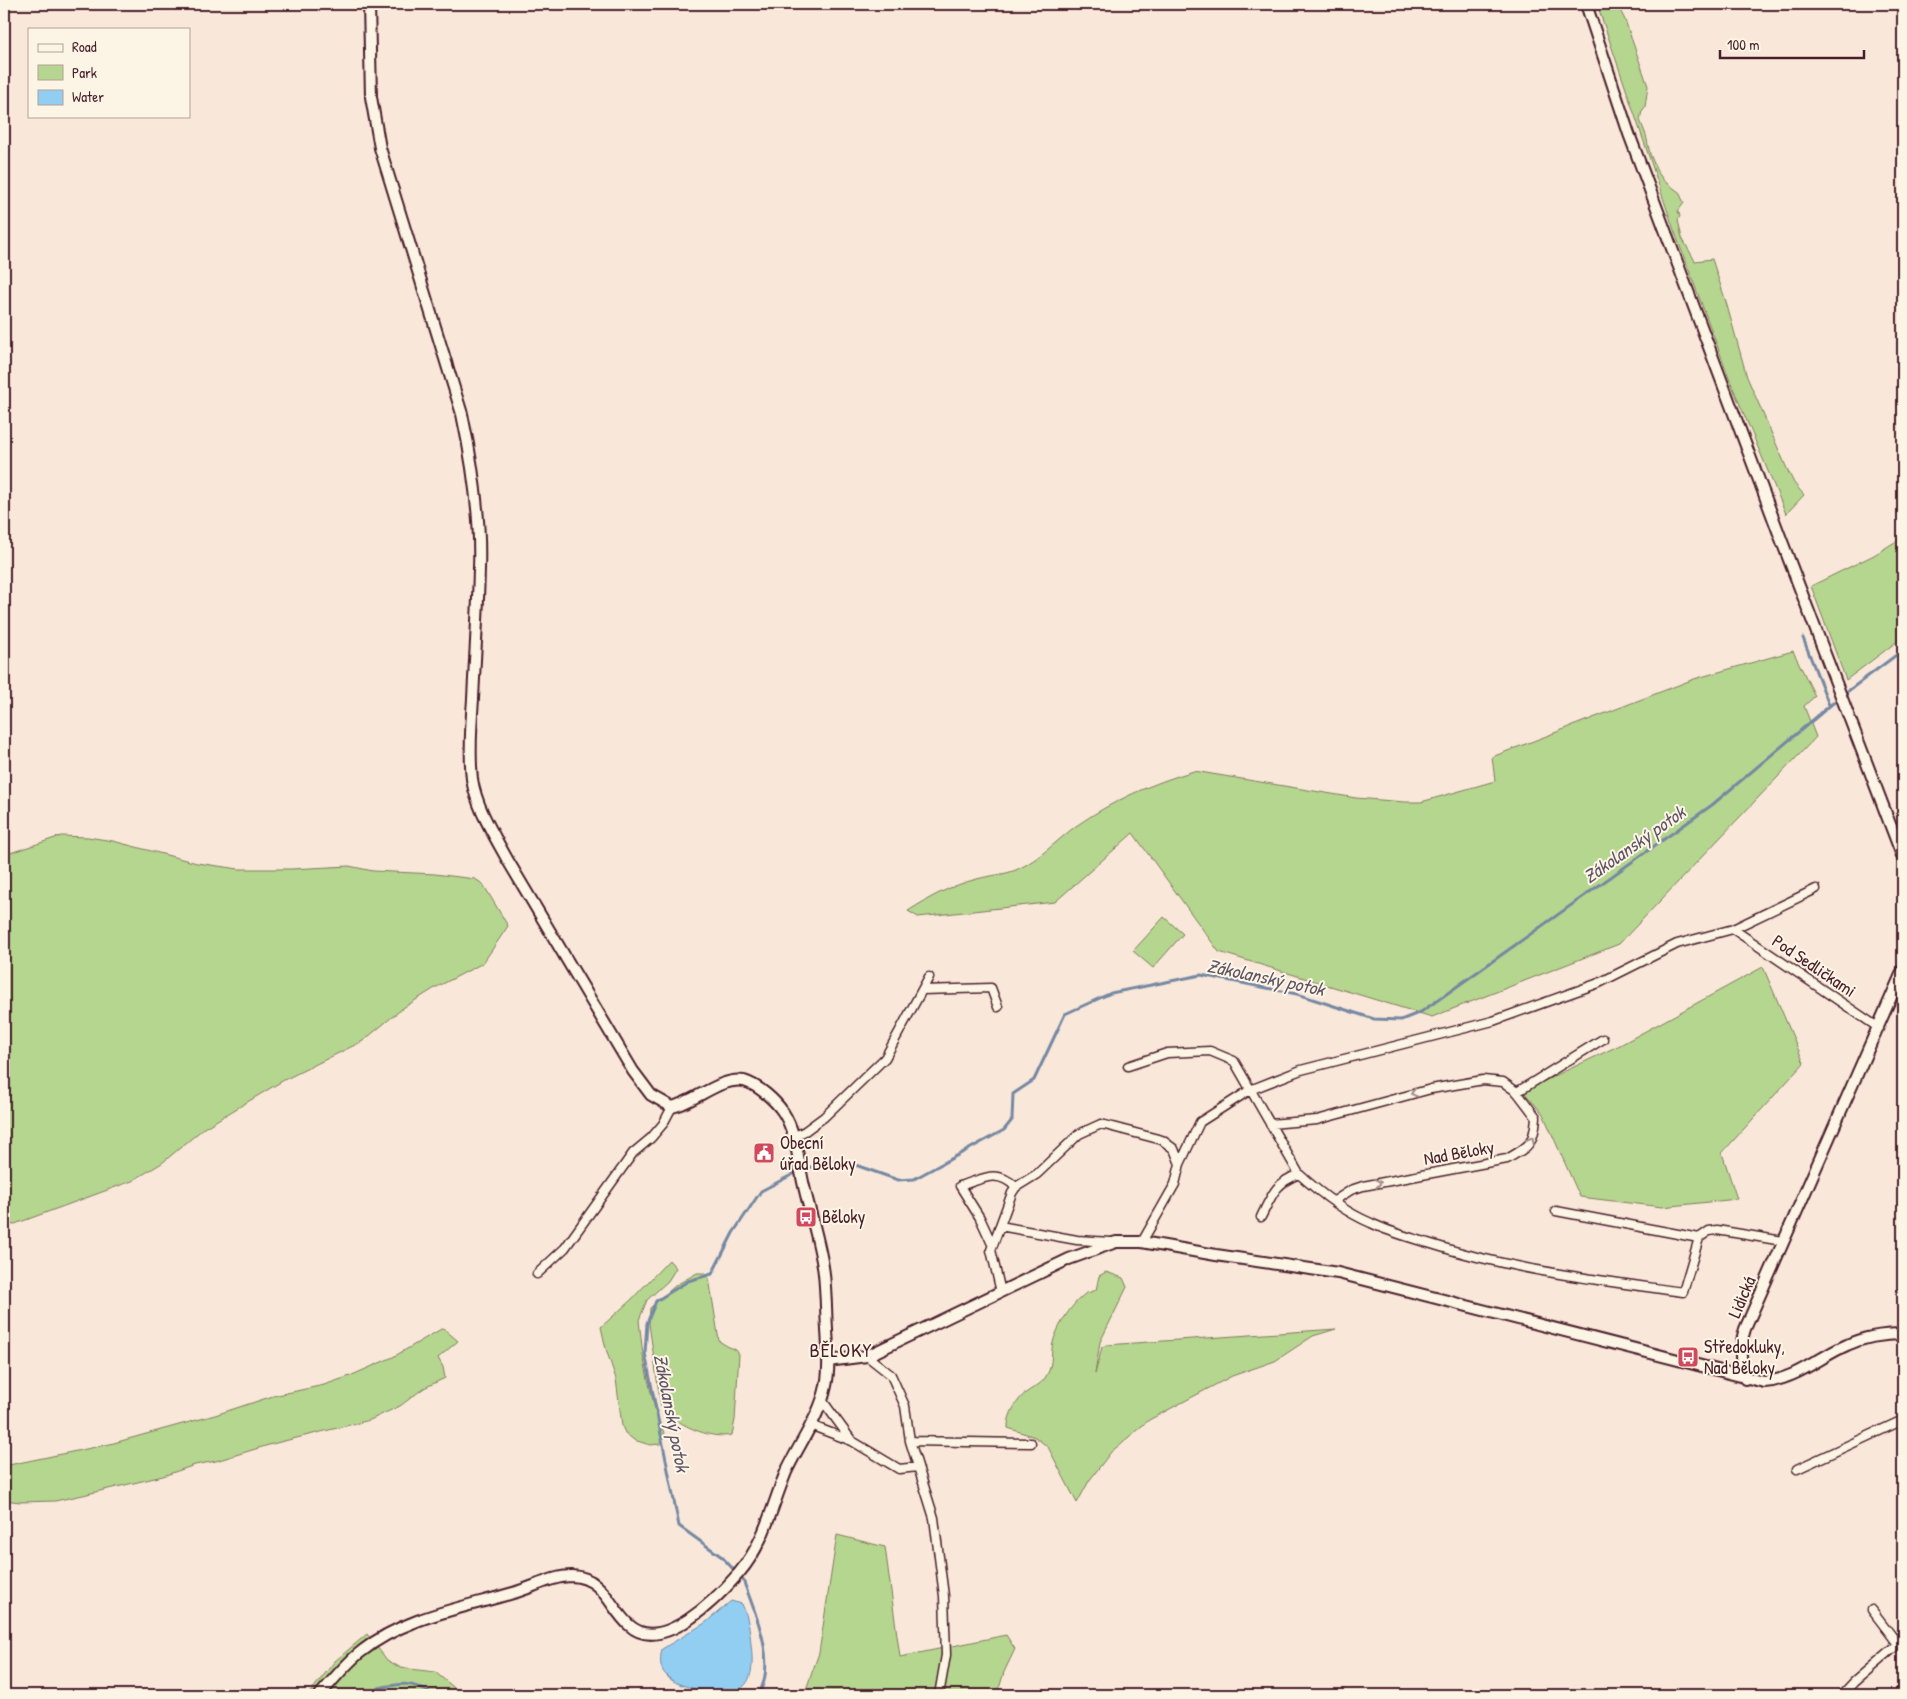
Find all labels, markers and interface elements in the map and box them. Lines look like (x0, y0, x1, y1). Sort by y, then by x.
legend (28, 28, 190, 118)
scale bar (1720, 28, 1863, 60)
text: 100 m (1727, 34, 1760, 55)
text: Road (72, 36, 97, 57)
text: Park (72, 62, 97, 83)
text: Water (72, 86, 104, 107)
water label: Zákolanský potok (1578, 798, 1692, 889)
street label: Pod Sedličkami (1767, 928, 1861, 1003)
water label: Zákolanský potok (1205, 952, 1329, 1003)
one-way arrow (1411, 1088, 1419, 1098)
place label: Obecní úřad Běloky (780, 1130, 856, 1176)
street label: Nad Běloky (1422, 1134, 1497, 1171)
one-way arrow (1525, 1136, 1535, 1145)
public building icon: Obecní úřad Běloky (752, 1141, 776, 1165)
one-way arrow (1374, 1178, 1383, 1188)
place label: Běloky (822, 1204, 866, 1229)
bus stop icon: Běloky (794, 1205, 818, 1229)
street label: Lidická (1722, 1272, 1762, 1322)
place label: Středokluky, Nad Běloky (1704, 1334, 1785, 1380)
district label: BĚLOKY (810, 1336, 872, 1363)
bus stop icon: Středokluky, Nad Běloky (1676, 1345, 1700, 1369)
water label: Zákolanský potok (648, 1352, 697, 1476)

